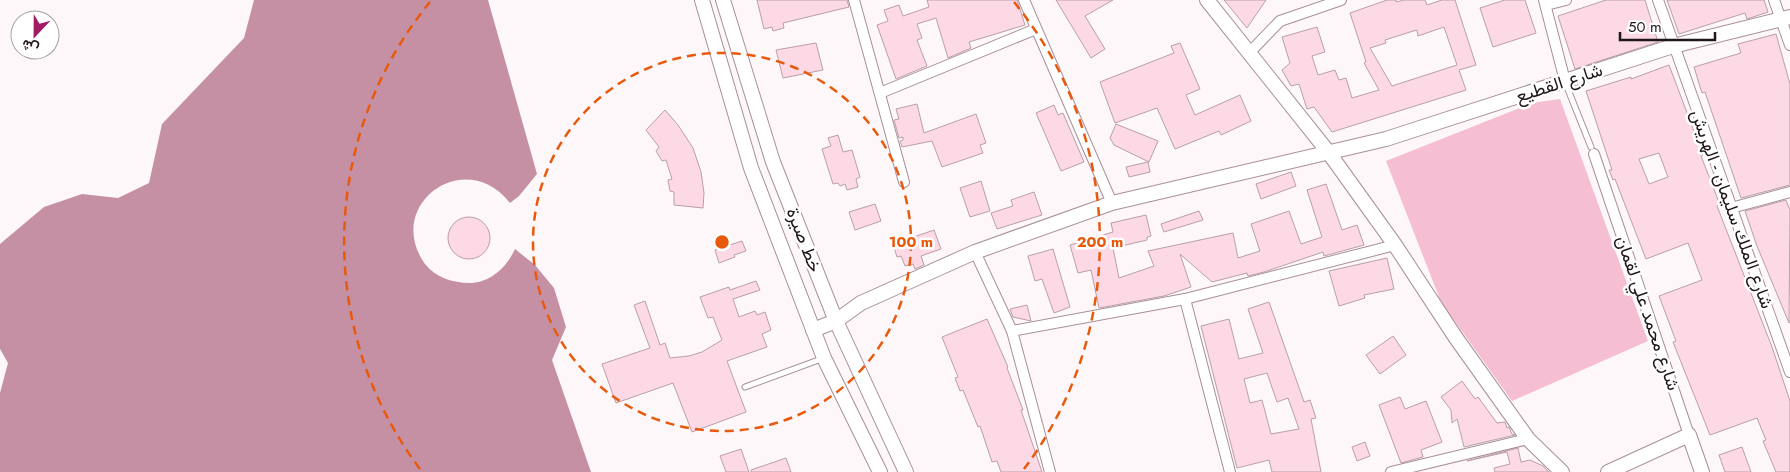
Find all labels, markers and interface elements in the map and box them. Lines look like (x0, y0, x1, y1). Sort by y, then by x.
north arrow (10, 10, 60, 60)
scale bar (1620, 10, 1715, 42)
text: 50 m (1628, 16, 1662, 38)
text: ش (18, 35, 42, 59)
street label: شارع القطيع (1512, 57, 1606, 109)
street label: شارع الملك سليمان - الهريش (1684, 106, 1780, 312)
street label: خط صيرة (780, 204, 828, 276)
text: 100 m (889, 231, 933, 253)
text: 200 m (1077, 231, 1123, 253)
street label: شارع محمد علي لقمان (1607, 232, 1687, 395)
centre of rings (713, 233, 731, 251)

